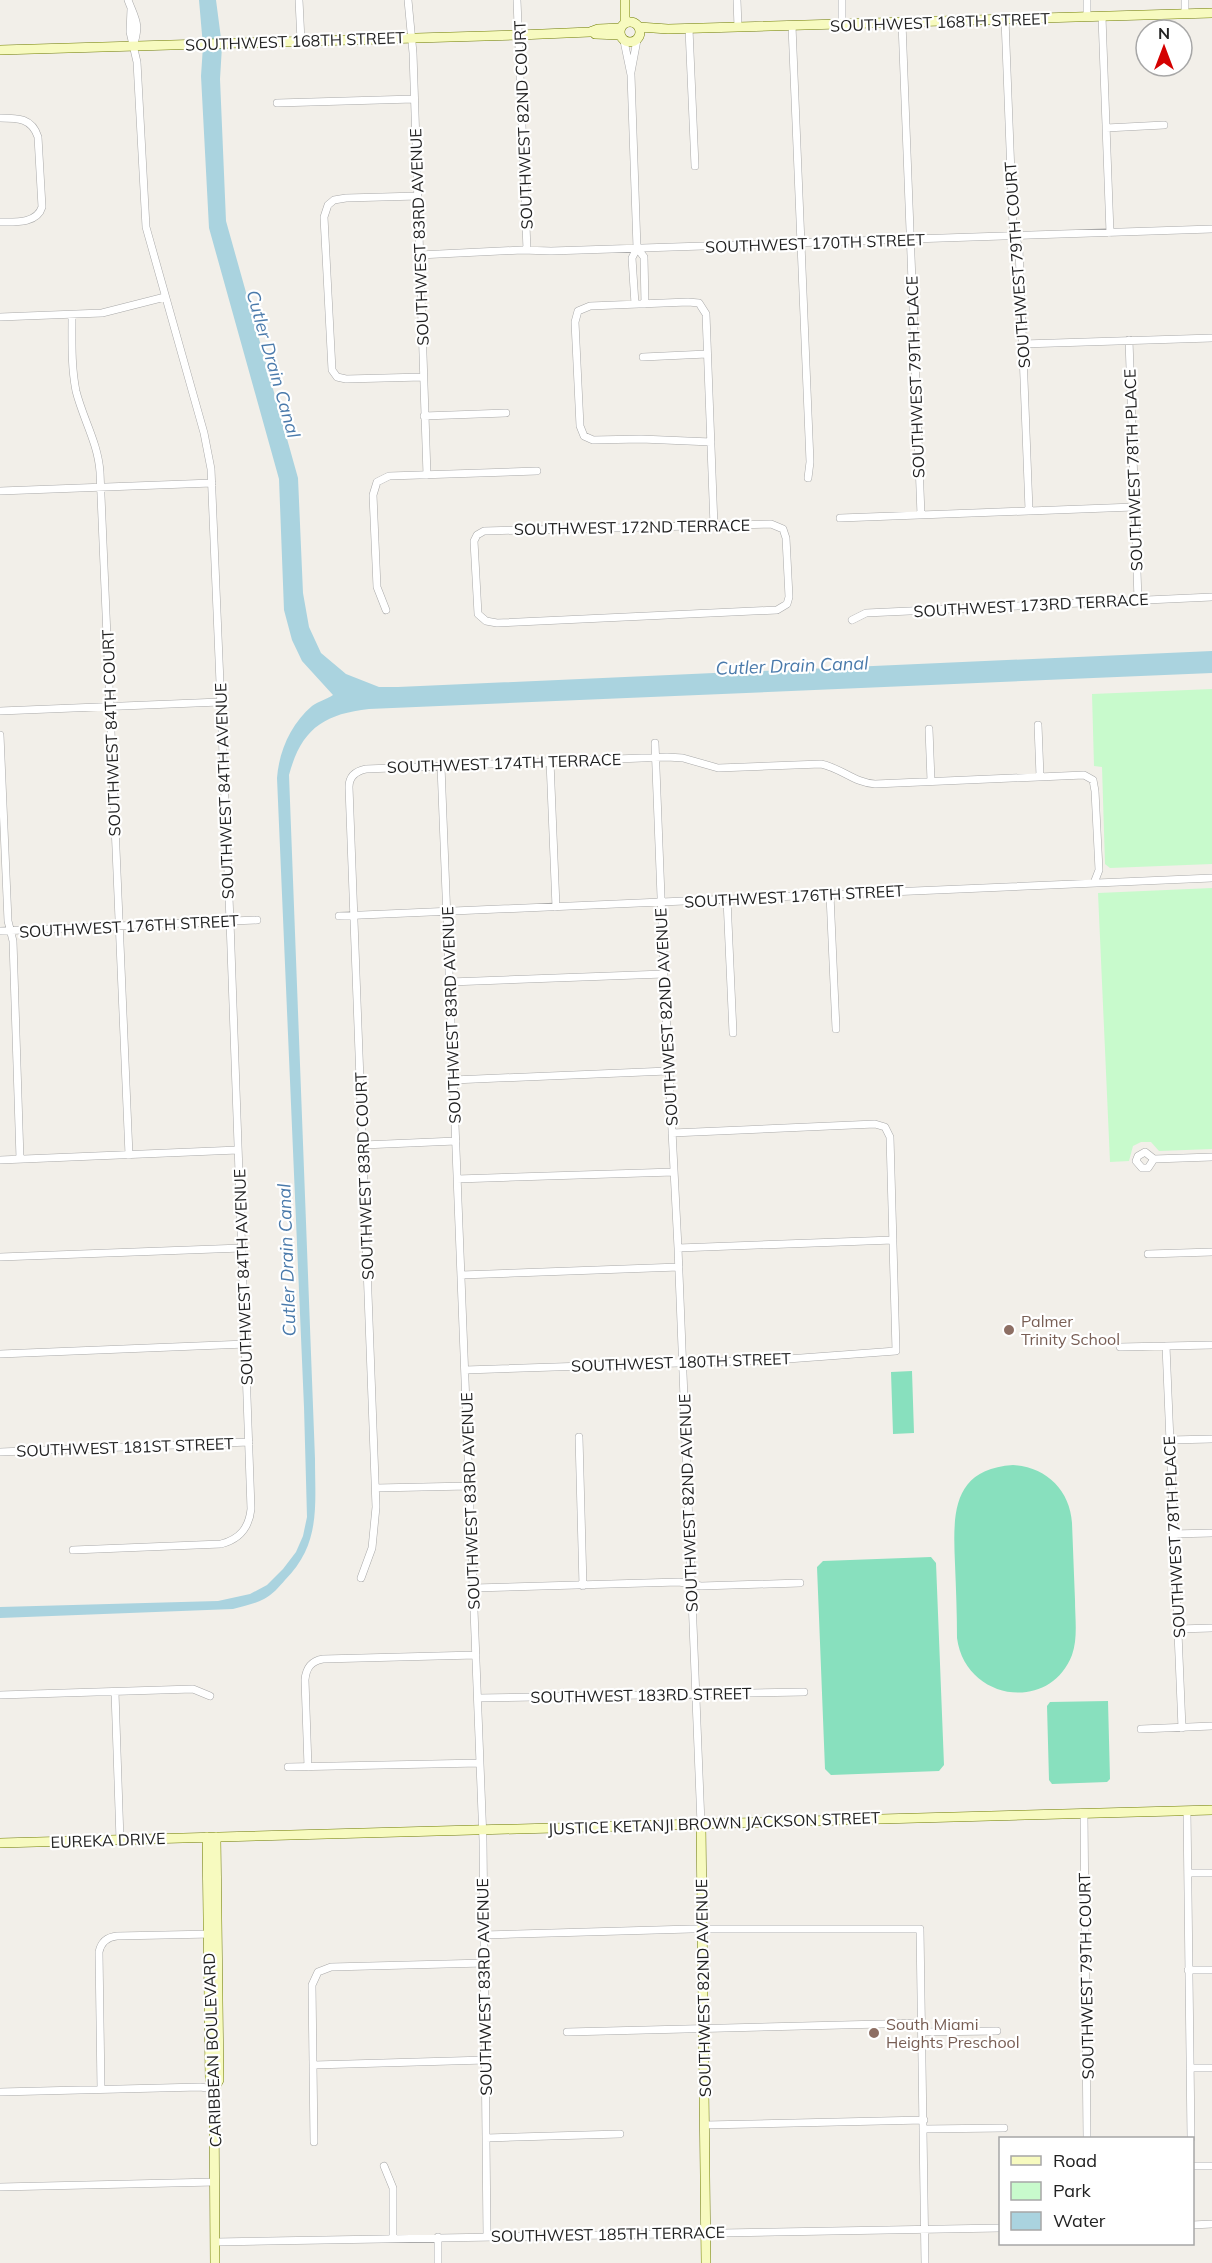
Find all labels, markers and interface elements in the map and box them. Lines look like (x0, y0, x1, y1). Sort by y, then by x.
street label: SOUTHWEST 168TH STREET (830, 8, 1051, 36)
north arrow (1134, 18, 1194, 78)
street label: SOUTHWEST 82ND COURT (509, 20, 537, 230)
text: N (1158, 23, 1170, 43)
street label: SOUTHWEST 168TH STREET (185, 27, 406, 55)
street label: SOUTHWEST 83RD AVENUE (405, 128, 433, 346)
street label: SOUTHWEST 79TH COURT (1000, 161, 1034, 369)
street label: SOUTHWEST 170TH STREET (705, 229, 926, 257)
street label: SOUTHWEST 79TH PLACE (901, 275, 929, 479)
water label: Cutler Drain Canal (241, 287, 306, 441)
street label: SOUTHWEST 78TH PLACE (1119, 368, 1147, 572)
street label: SOUTHWEST 172ND TERRACE (514, 515, 750, 539)
street label: SOUTHWEST 173RD TERRACE (913, 589, 1149, 621)
street label: SOUTHWEST 84TH COURT (97, 629, 125, 837)
water label: Cutler Drain Canal (715, 651, 869, 680)
street label: SOUTHWEST 84TH AVENUE (210, 683, 238, 899)
street label: SOUTHWEST 174TH TERRACE (387, 749, 621, 777)
street label: SOUTHWEST 176TH STREET (684, 880, 905, 912)
street label: SOUTHWEST 83RD AVENUE (437, 906, 465, 1124)
street label: SOUTHWEST 82ND AVENUE (650, 907, 682, 1127)
street label: SOUTHWEST 176TH STREET (19, 910, 240, 942)
street label: SOUTHWEST 83RD COURT (350, 1071, 378, 1280)
street label: SOUTHWEST 84TH AVENUE (229, 1169, 257, 1385)
water label: Cutler Drain Canal (272, 1183, 301, 1337)
place label: Palmer Trinity School (1021, 1311, 1120, 1349)
marker: Palmer Trinity School (1002, 1323, 1016, 1337)
street label: SOUTHWEST 180TH STREET (571, 1348, 792, 1376)
street label: SOUTHWEST 83RD AVENUE (456, 1392, 484, 1610)
street label: SOUTHWEST 82ND AVENUE (674, 1394, 702, 1612)
street label: SOUTHWEST 181ST STREET (16, 1433, 234, 1461)
street label: SOUTHWEST 78TH PLACE (1159, 1435, 1189, 1639)
street label: SOUTHWEST 183RD STREET (530, 1683, 752, 1707)
street label: JUSTICE KETANJI BROWN JACKSON STREET (547, 1807, 881, 1839)
street label: EUREKA DRIVE (50, 1828, 166, 1852)
street label: SOUTHWEST 79TH COURT (1074, 1872, 1098, 2080)
street label: SOUTHWEST 83RD AVENUE (472, 1878, 496, 2096)
street label: SOUTHWEST 82ND AVENUE (691, 1879, 715, 2097)
street label: CARIBBEAN BOULEVARD (199, 1952, 225, 2148)
place label: South Miami Heights Preschool (886, 2014, 1019, 2052)
marker: South Miami Heights Preschool (867, 2026, 881, 2040)
legend (999, 2137, 1194, 2245)
text: Road (1053, 2149, 1097, 2172)
text: Park (1053, 2179, 1092, 2202)
text: Water (1053, 2209, 1106, 2232)
street label: SOUTHWEST 185TH TERRACE (491, 2222, 725, 2246)

